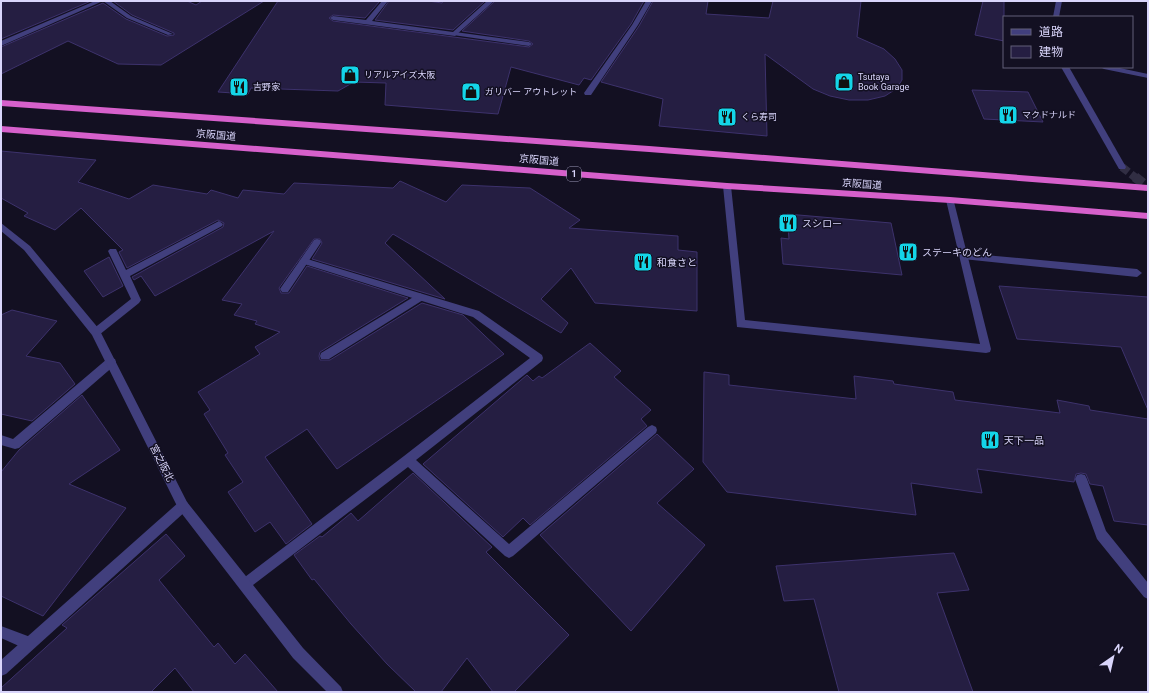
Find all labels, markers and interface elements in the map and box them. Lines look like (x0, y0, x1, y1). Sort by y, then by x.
legend (1003, 16, 1133, 68)
text: 道路 (1039, 25, 1063, 39)
text: 建物 (1039, 45, 1063, 59)
shop icon: リアルアイズ大阪 (339, 64, 361, 86)
place label: リアルアイズ大阪 (364, 70, 435, 80)
shop icon: Tsutaya Book Garage (833, 71, 855, 93)
place label: Tsutaya Book Garage (858, 72, 910, 92)
restaurant icon: 吉野家 (228, 76, 250, 98)
shop icon: ガリバー アウトレット (460, 81, 482, 103)
place label: 吉野家 (253, 82, 281, 92)
place label: ガリバー アウトレット (485, 87, 577, 97)
restaurant icon: マクドナルド (997, 104, 1019, 126)
restaurant icon: くら寿司 (716, 106, 738, 128)
place label: マクドナルド (1022, 110, 1076, 120)
place label: くら寿司 (741, 112, 777, 122)
street label: 京阪国道 (196, 128, 236, 142)
street label: 京阪国道 (519, 153, 559, 167)
road number: 1 (567, 167, 581, 181)
street label: 京阪国道 (842, 177, 882, 191)
restaurant icon: スシロー (777, 212, 799, 234)
place label: スシロー (802, 218, 842, 229)
restaurant icon: ステーキのどん (897, 241, 919, 263)
place label: ステーキのどん (922, 247, 992, 258)
restaurant icon: 和食さと (632, 251, 654, 273)
place label: 和食さと (657, 257, 697, 268)
restaurant icon: 天下一品 (979, 429, 1001, 451)
place label: 天下一品 (1004, 435, 1044, 446)
street label: 宮之阪北 (148, 443, 176, 483)
north arrow (1093, 637, 1133, 677)
text: N (1111, 642, 1125, 657)

